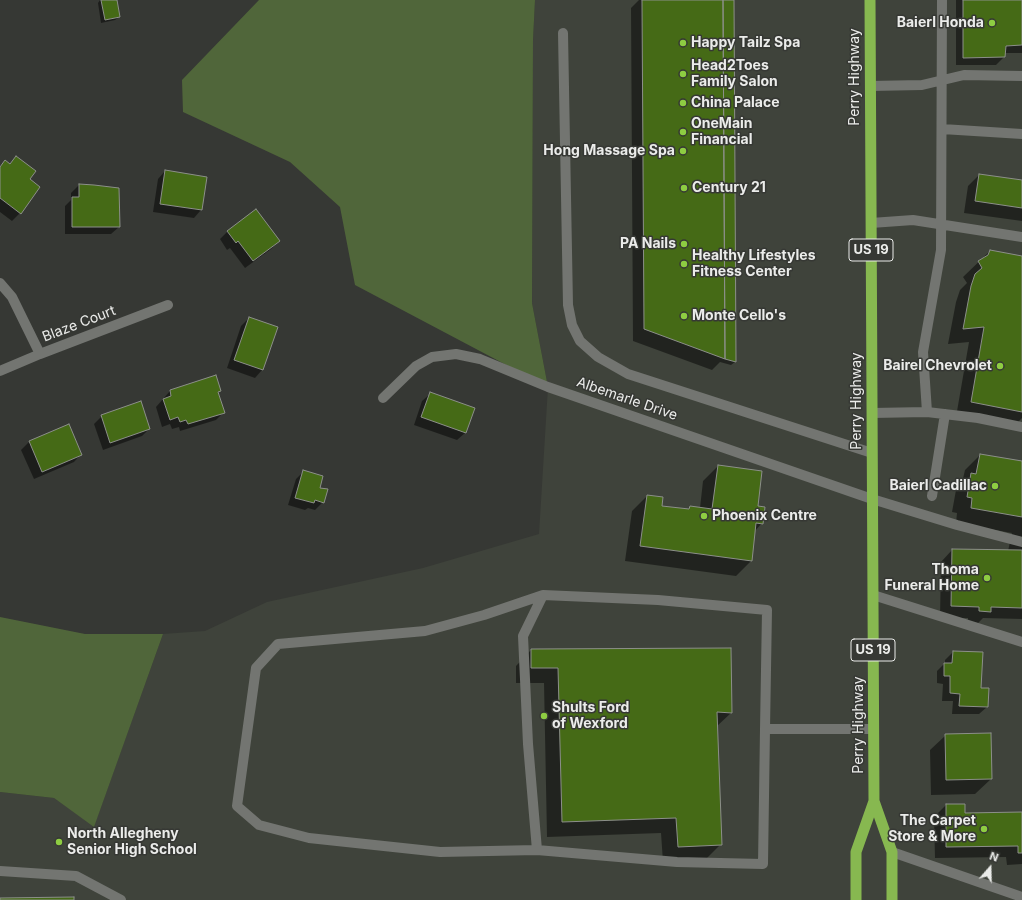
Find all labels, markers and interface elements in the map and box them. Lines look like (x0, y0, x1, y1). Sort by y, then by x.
place label: Baierl Honda (897, 15, 984, 31)
marker: Baierl Honda (987, 18, 997, 28)
street label: Perry Highway (847, 28, 863, 126)
place label: Happy Tailz Spa (691, 35, 800, 51)
marker: Happy Tailz Spa (678, 38, 688, 48)
place label: Head2Toes Family Salon (691, 58, 778, 90)
marker: Head2Toes Family Salon (678, 69, 688, 79)
place label: China Palace (691, 95, 780, 111)
marker: China Palace (678, 98, 688, 108)
place label: OneMain Financial (691, 116, 753, 148)
marker: OneMain Financial (678, 127, 688, 137)
place label: Hong Massage Spa (543, 143, 675, 159)
marker: Hong Massage Spa (678, 146, 688, 156)
place label: Century 21 (692, 180, 766, 196)
marker: Century 21 (679, 183, 689, 193)
place label: PA Nails (620, 236, 676, 252)
marker: PA Nails (679, 239, 689, 249)
road number: US 19 (849, 239, 893, 261)
place label: Healthy Lifestyles Fitness Center (692, 248, 815, 280)
marker: Healthy Lifestyles Fitness Center (679, 259, 689, 269)
street label: Blaze Court (40, 302, 118, 346)
place label: Monte Cello's (692, 308, 786, 324)
marker: Monte Cello's (679, 311, 689, 321)
street label: Perry Highway (849, 352, 865, 450)
place label: Bairel Chevrolet (883, 358, 992, 374)
marker: Bairel Chevrolet (995, 361, 1005, 371)
street label: Albemarle Drive (574, 374, 680, 424)
place label: Baierl Cadillac (889, 478, 987, 494)
marker: Baierl Cadillac (990, 481, 1000, 491)
place label: Phoenix Centre (712, 508, 817, 524)
marker: Phoenix Centre (699, 511, 709, 521)
place label: Thoma Funeral Home (885, 562, 979, 594)
marker: Thoma Funeral Home (982, 573, 992, 583)
road number: US 19 (851, 639, 895, 661)
street label: Perry Highway (851, 676, 867, 774)
place label: Shults Ford of Wexford (552, 700, 629, 732)
marker: Shults Ford of Wexford (539, 711, 549, 721)
place label: The Carpet Store & More (888, 813, 976, 846)
marker: The Carpet Store & More (979, 824, 989, 834)
place label: North Allegheny Senior High School (67, 826, 197, 858)
marker: North Allegheny Senior High School (54, 837, 64, 847)
north arrow (970, 848, 1010, 888)
text: N (988, 849, 1000, 865)

